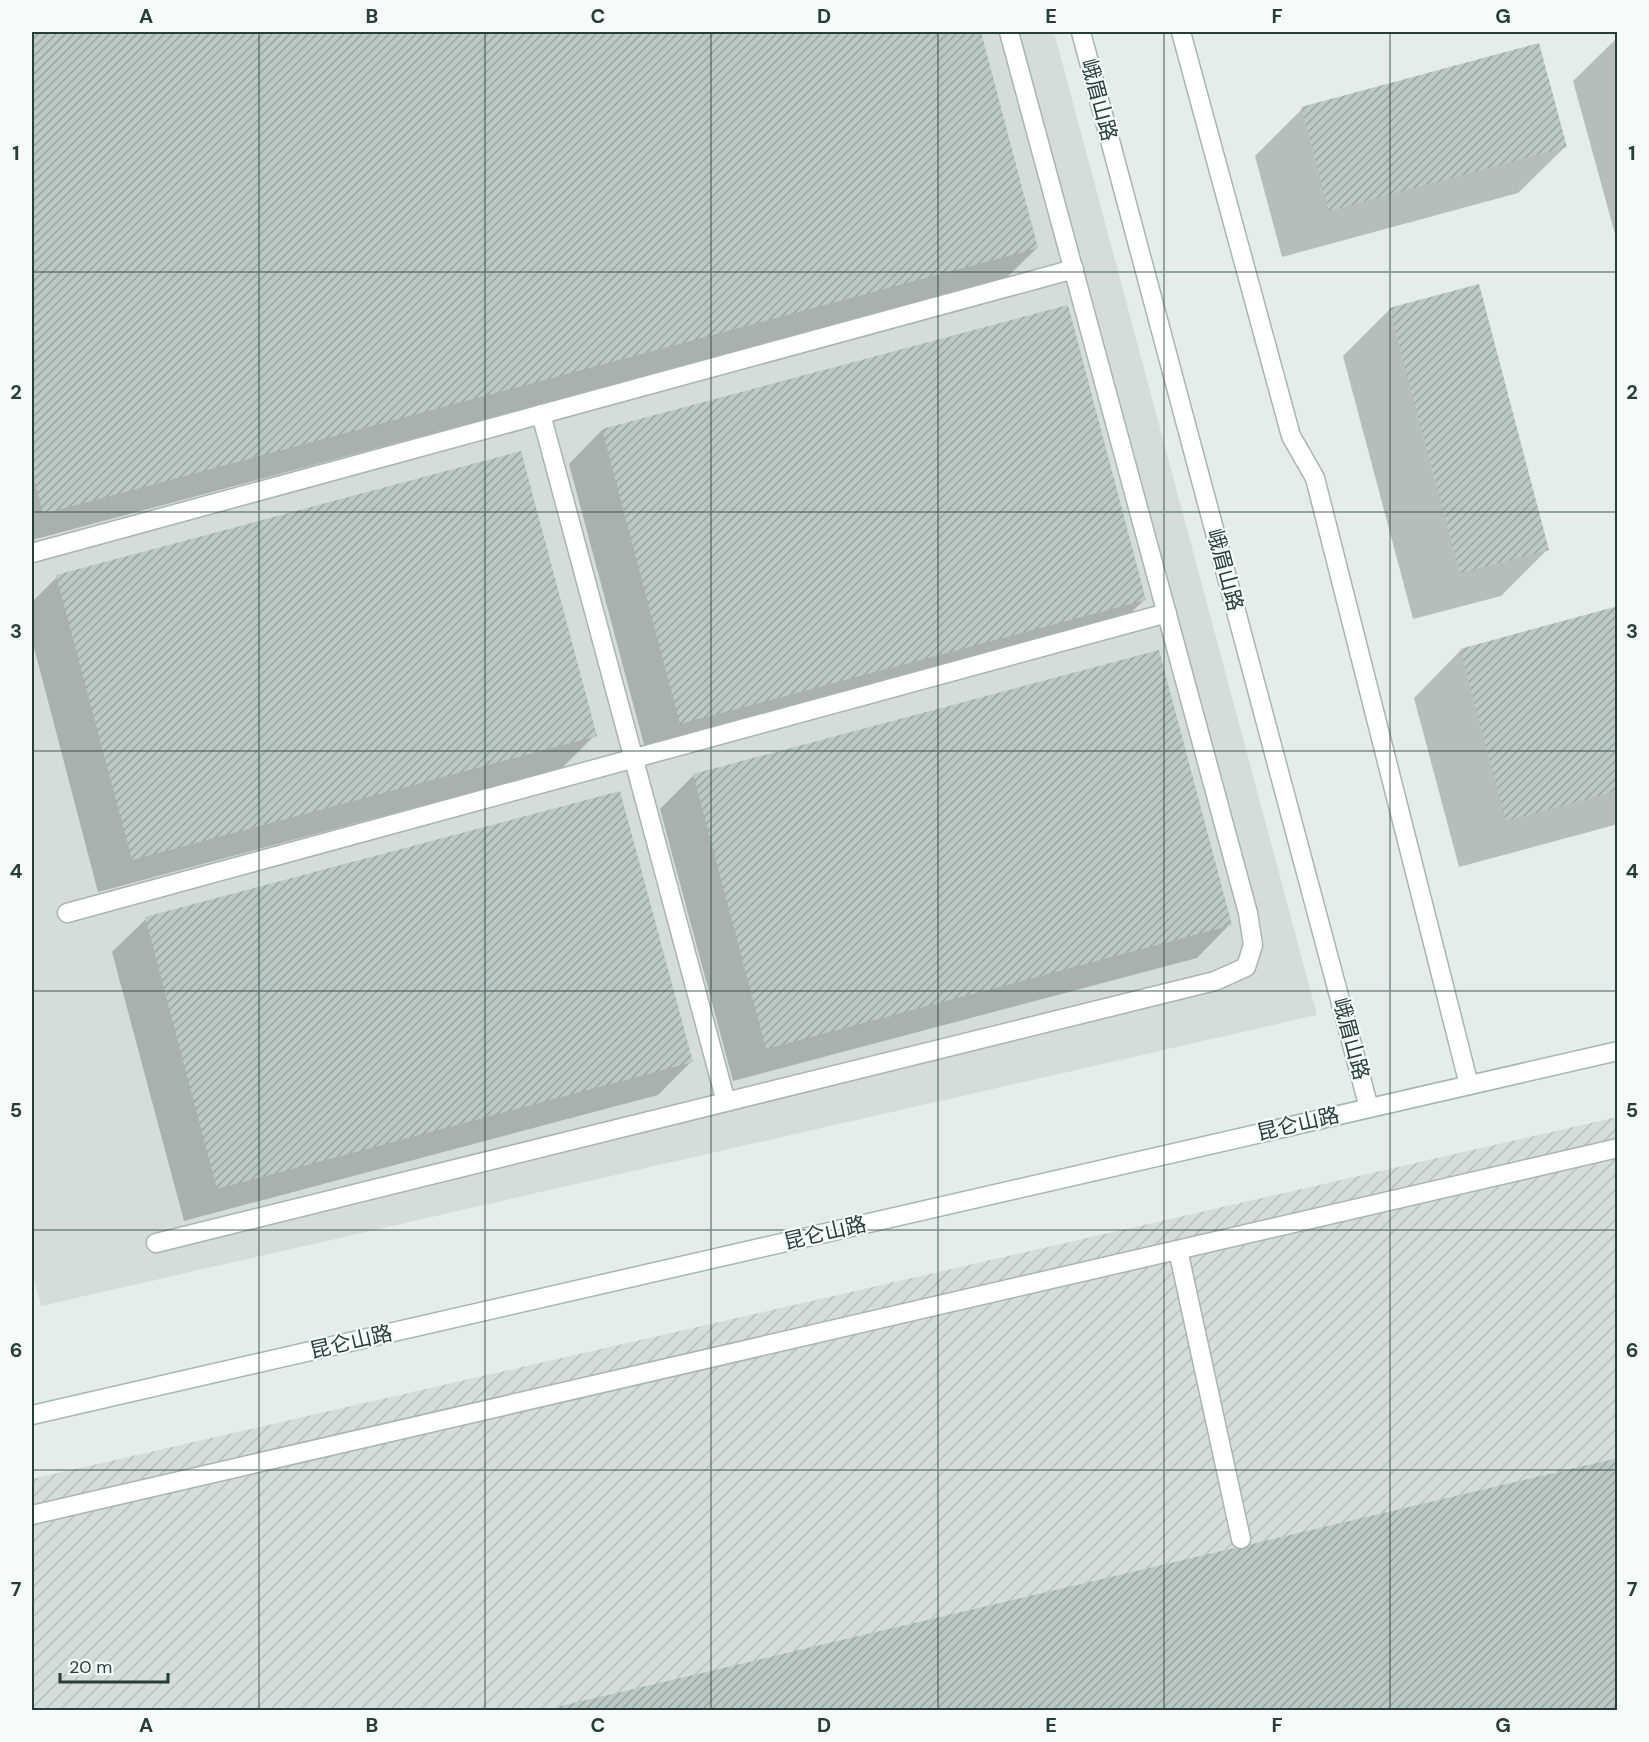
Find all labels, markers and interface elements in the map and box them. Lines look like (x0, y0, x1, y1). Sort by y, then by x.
text: A (139, 3, 153, 29)
text: B (366, 3, 378, 29)
text: C (591, 3, 605, 29)
text: D (817, 3, 831, 29)
text: E (1045, 3, 1057, 29)
text: F (1271, 3, 1283, 29)
text: G (1495, 3, 1511, 29)
street label: 峨眉山路 (1075, 56, 1123, 144)
text: 1 (12, 140, 20, 166)
text: 1 (1628, 140, 1636, 166)
text: 2 (10, 379, 22, 405)
text: 2 (1626, 379, 1638, 405)
street label: 峨眉山路 (1201, 526, 1249, 614)
text: 3 (10, 618, 22, 644)
text: 3 (1626, 618, 1638, 644)
text: 4 (10, 858, 23, 884)
text: 4 (1626, 858, 1639, 884)
street label: 峨眉山路 (1327, 995, 1375, 1083)
text: 5 (10, 1097, 22, 1123)
text: 5 (1626, 1097, 1638, 1123)
street label: 昆仑山路 (1254, 1101, 1342, 1147)
street label: 昆仑山路 (781, 1210, 869, 1256)
street label: 昆仑山路 (307, 1319, 395, 1365)
text: 6 (10, 1337, 22, 1363)
text: 6 (1626, 1337, 1638, 1363)
text: 7 (11, 1576, 22, 1602)
text: 7 (1627, 1576, 1638, 1602)
scale bar (60, 1646, 168, 1684)
text: 20 m (69, 1655, 112, 1679)
text: A (139, 1712, 153, 1738)
text: B (366, 1712, 378, 1738)
text: C (591, 1712, 605, 1738)
text: D (817, 1712, 831, 1738)
text: E (1045, 1712, 1057, 1738)
text: F (1271, 1712, 1283, 1738)
text: G (1495, 1712, 1511, 1738)

